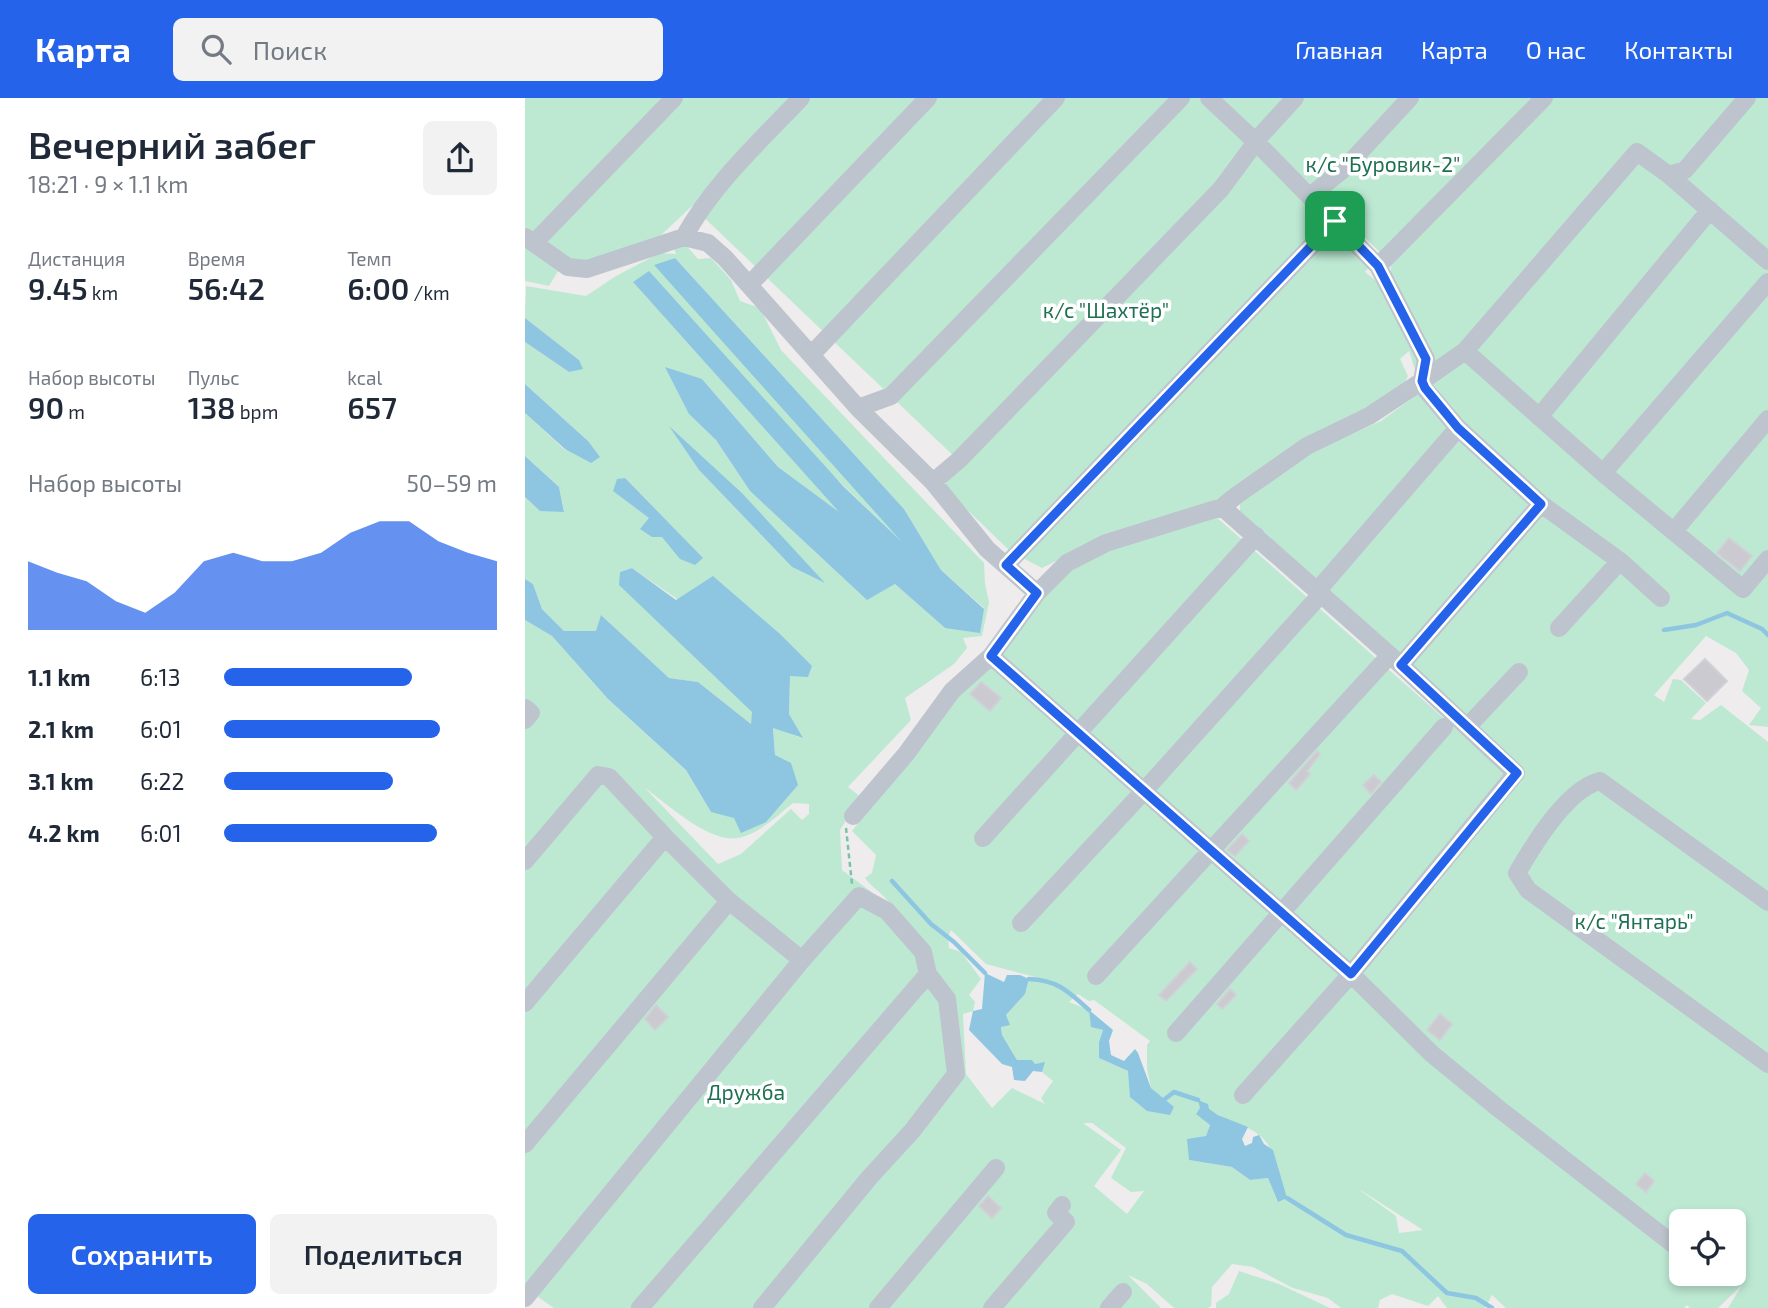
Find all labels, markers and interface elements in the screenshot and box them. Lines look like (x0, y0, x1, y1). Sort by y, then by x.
search box (173, 18, 663, 81)
text: Карта (35, 29, 131, 69)
icon: search (197, 30, 235, 68)
text: Поиск (253, 34, 327, 65)
text: Главная (1295, 35, 1383, 64)
text: Карта (1421, 35, 1488, 64)
text: О нас (1526, 35, 1586, 64)
text: Контакты (1624, 35, 1733, 64)
text: Вечерний забег (28, 121, 316, 167)
button: share (423, 121, 497, 195)
park label: к/с "Буровик-2" (1306, 151, 1460, 177)
text: 18:21 · 9 × 1.1 km (28, 170, 188, 198)
pin (1305, 191, 1365, 251)
icon: arrive (1316, 202, 1354, 240)
text: Дистанция (28, 247, 125, 270)
text: Время (188, 247, 245, 270)
text: Темп (347, 247, 392, 270)
text: 9.45 (28, 270, 88, 306)
text: 56:42 (188, 270, 265, 306)
text: 6:00 (347, 270, 409, 306)
text: km (88, 281, 118, 304)
text: /km (409, 281, 450, 304)
park label: к/с "Шахтёр" (1043, 297, 1169, 322)
text: Набор высоты (28, 366, 155, 389)
text: Пульс (188, 366, 240, 389)
text: kcal (347, 366, 382, 389)
text: 90 (28, 389, 64, 425)
text: 138 (188, 389, 236, 425)
text: 657 (347, 389, 397, 425)
text: m (64, 400, 85, 423)
text: bpm (236, 400, 278, 423)
text: Набор высоты (28, 469, 182, 497)
text: 50–59 m (406, 469, 497, 497)
text: 1.1 km (28, 663, 91, 691)
text: 6:13 (140, 663, 181, 691)
text: 2.1 km (28, 715, 94, 743)
text: 6:01 (140, 715, 182, 743)
text: 3.1 km (28, 767, 94, 795)
text: 6:22 (140, 767, 184, 795)
text: 4.2 km (28, 819, 100, 847)
text: 6:01 (140, 819, 182, 847)
park label: к/с "Янтарь" (1574, 908, 1694, 933)
park label: Дружба (707, 1079, 785, 1105)
map controls (1669, 1209, 1746, 1286)
button: locate (1669, 1209, 1746, 1286)
button: Сохранить (28, 1214, 256, 1294)
button: Поделиться (270, 1214, 497, 1294)

